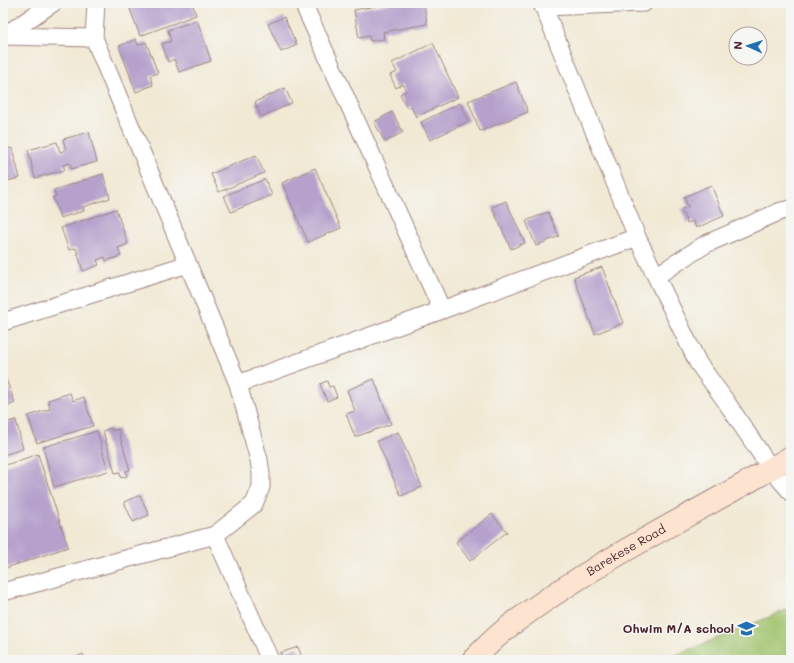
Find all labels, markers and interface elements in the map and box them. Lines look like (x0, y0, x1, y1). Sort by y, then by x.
north arrow (728, 26, 768, 66)
text: N (730, 41, 745, 50)
street label: Barekese Road (583, 520, 668, 579)
school or university icon: Ohwim M/A school (737, 619, 757, 639)
place label: Ohwim M/A school (623, 620, 734, 636)

